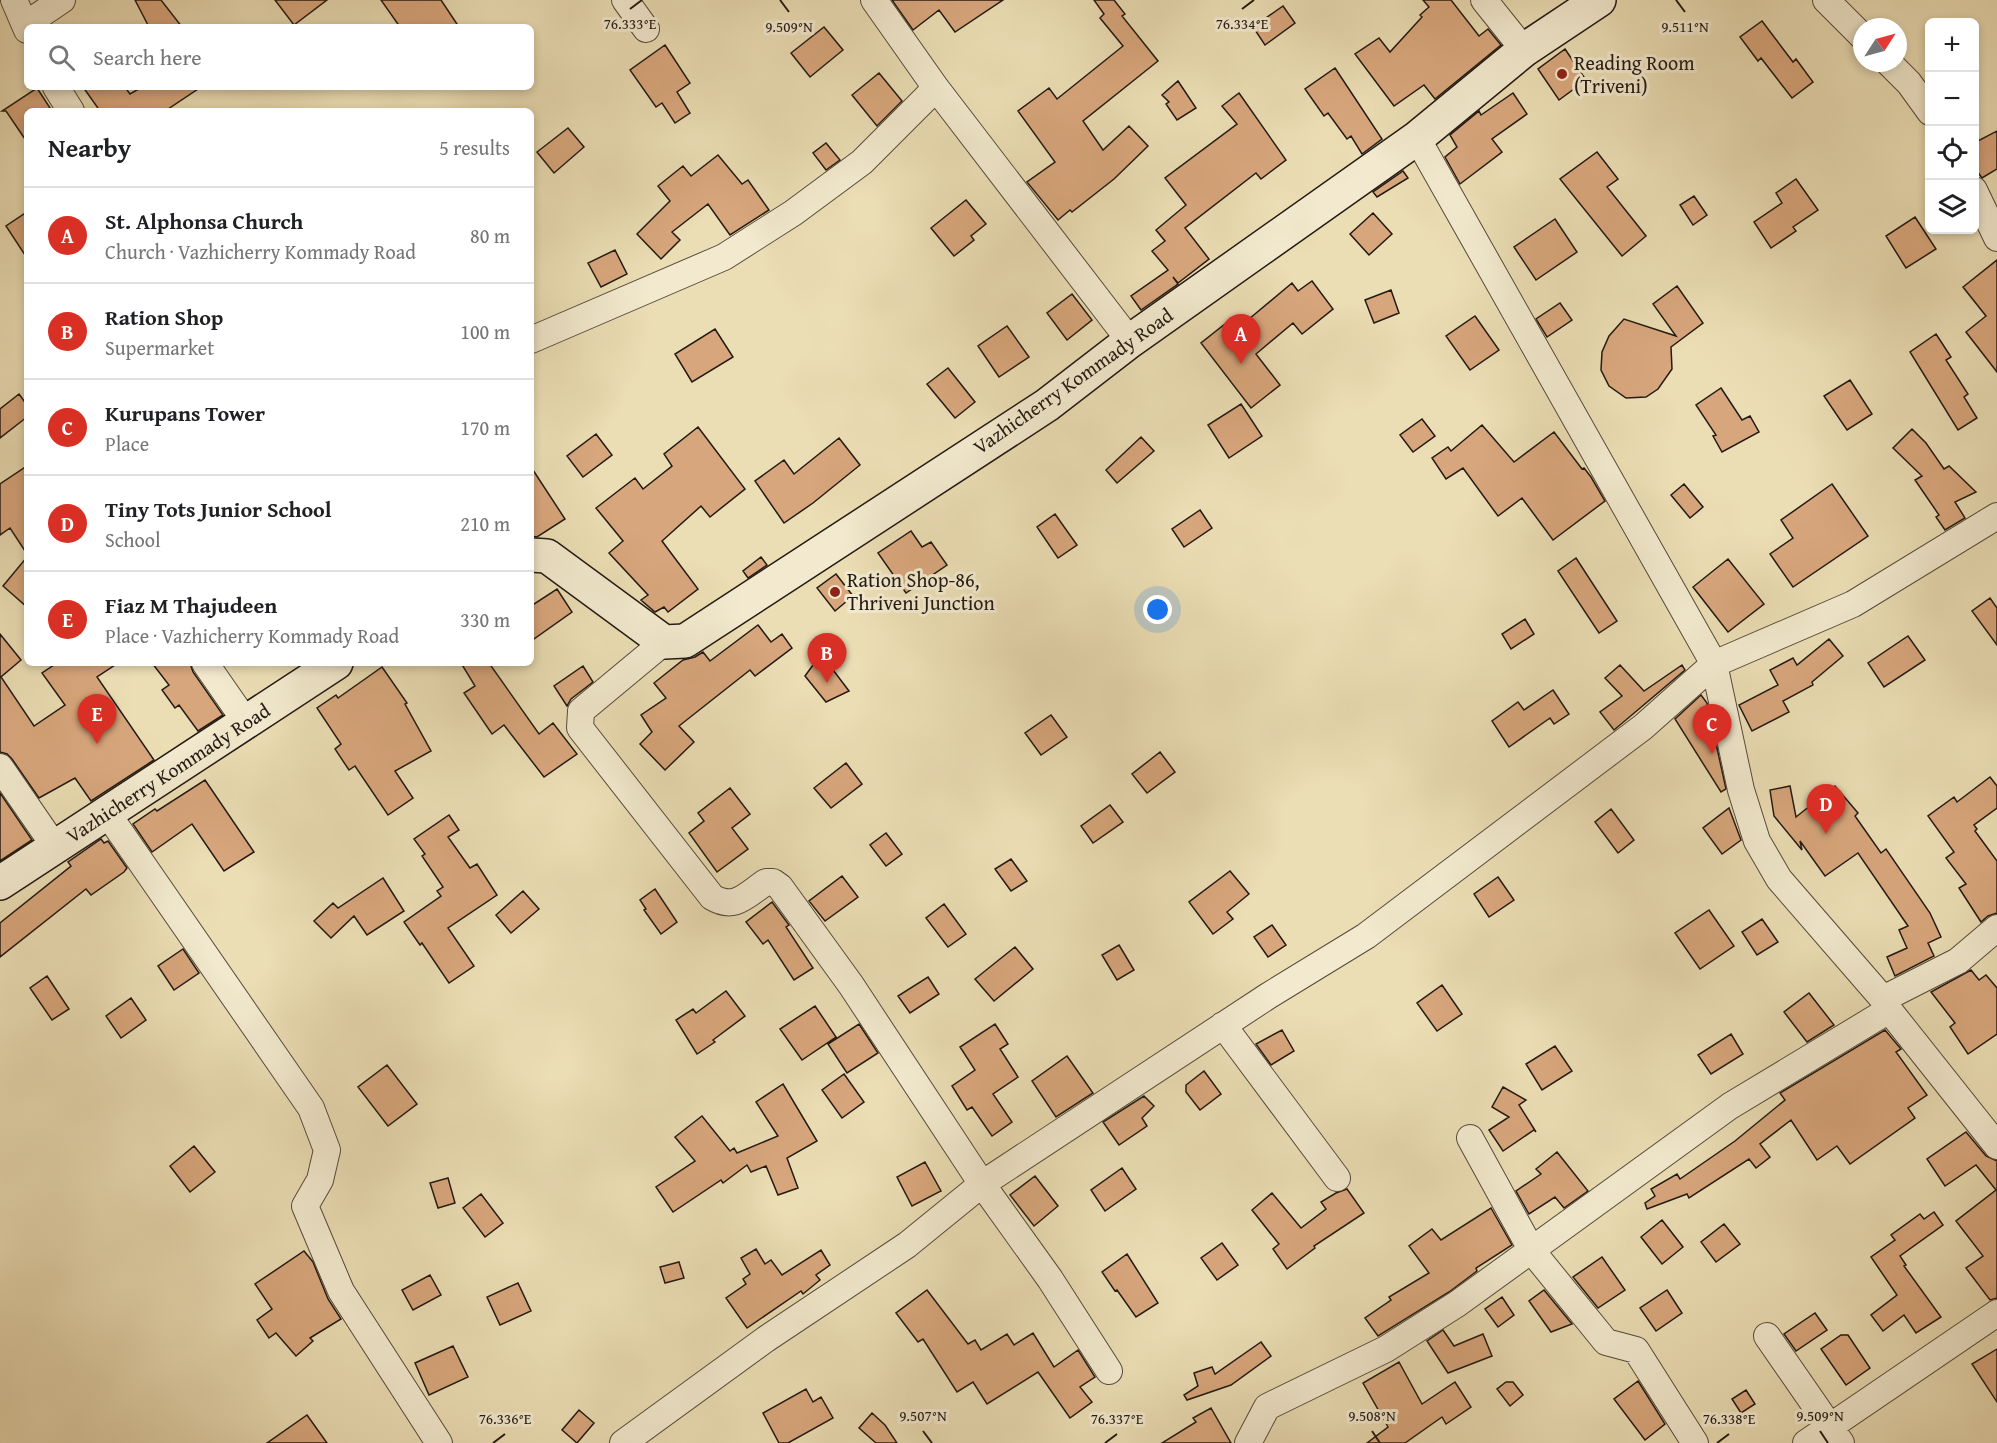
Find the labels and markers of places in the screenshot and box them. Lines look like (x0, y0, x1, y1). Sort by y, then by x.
place label: Reading Room (Triveni) (1574, 48, 1695, 100)
marker: Reading Room (Triveni) (1555, 67, 1569, 81)
pin: A (1222, 314, 1260, 364)
place label: Ration Shop-86, Thriveni Junction (847, 565, 995, 617)
marker: Ration Shop-86, Thriveni Junction (828, 585, 842, 599)
pin: B (808, 634, 846, 683)
pin: E (78, 694, 116, 744)
pin: C (1692, 704, 1732, 754)
pin: D (1806, 784, 1846, 834)

